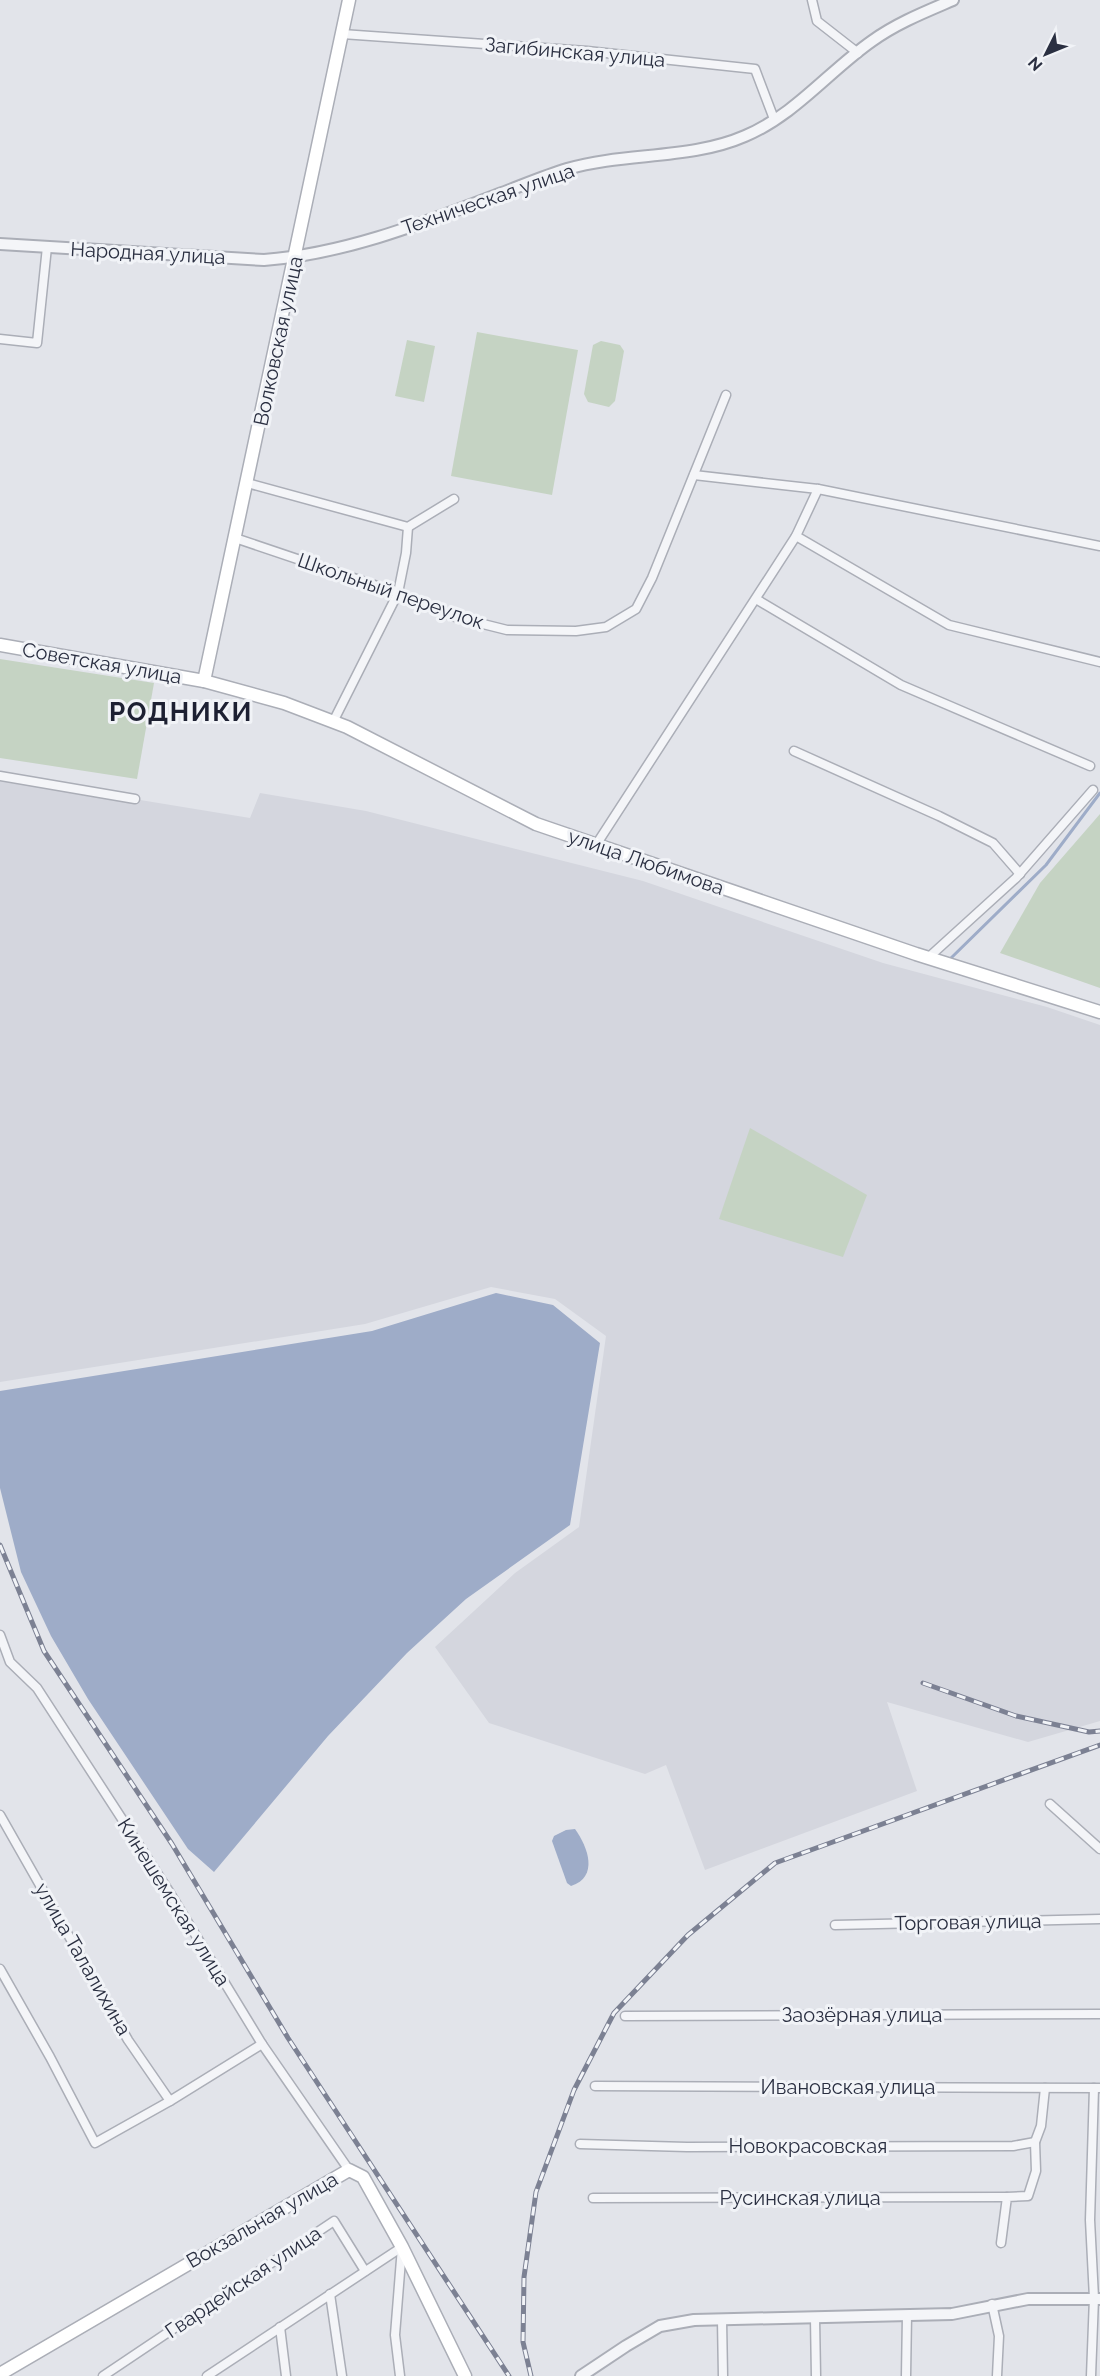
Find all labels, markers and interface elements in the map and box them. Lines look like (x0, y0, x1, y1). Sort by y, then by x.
north arrow (1016, 24, 1076, 84)
street label: Загибинская улица (484, 32, 666, 72)
text: N (1024, 53, 1047, 75)
street label: Техническая улица (398, 158, 578, 240)
street label: Народная улица (70, 237, 226, 269)
street label: Волковская улица (248, 254, 308, 428)
street label: Школьный переулок (295, 548, 487, 634)
street label: Советская улица (20, 637, 184, 689)
district label: РОДНИКИ (109, 697, 253, 727)
street label: улица Любимова (565, 824, 727, 900)
street label: Кинешемская улица (113, 1814, 235, 1990)
street label: улица Талалихина (30, 1878, 136, 2040)
street label: Торговая улица (894, 1909, 1042, 1935)
street label: Заозёрная улица (781, 2003, 943, 2027)
street label: Ивановская улица (761, 2075, 935, 2099)
street label: Новокрасовская (729, 2134, 887, 2158)
street label: Вокзальная улица (182, 2167, 342, 2273)
street label: Русинская улица (719, 2186, 881, 2210)
street label: Гвардейская улица (160, 2221, 326, 2343)

